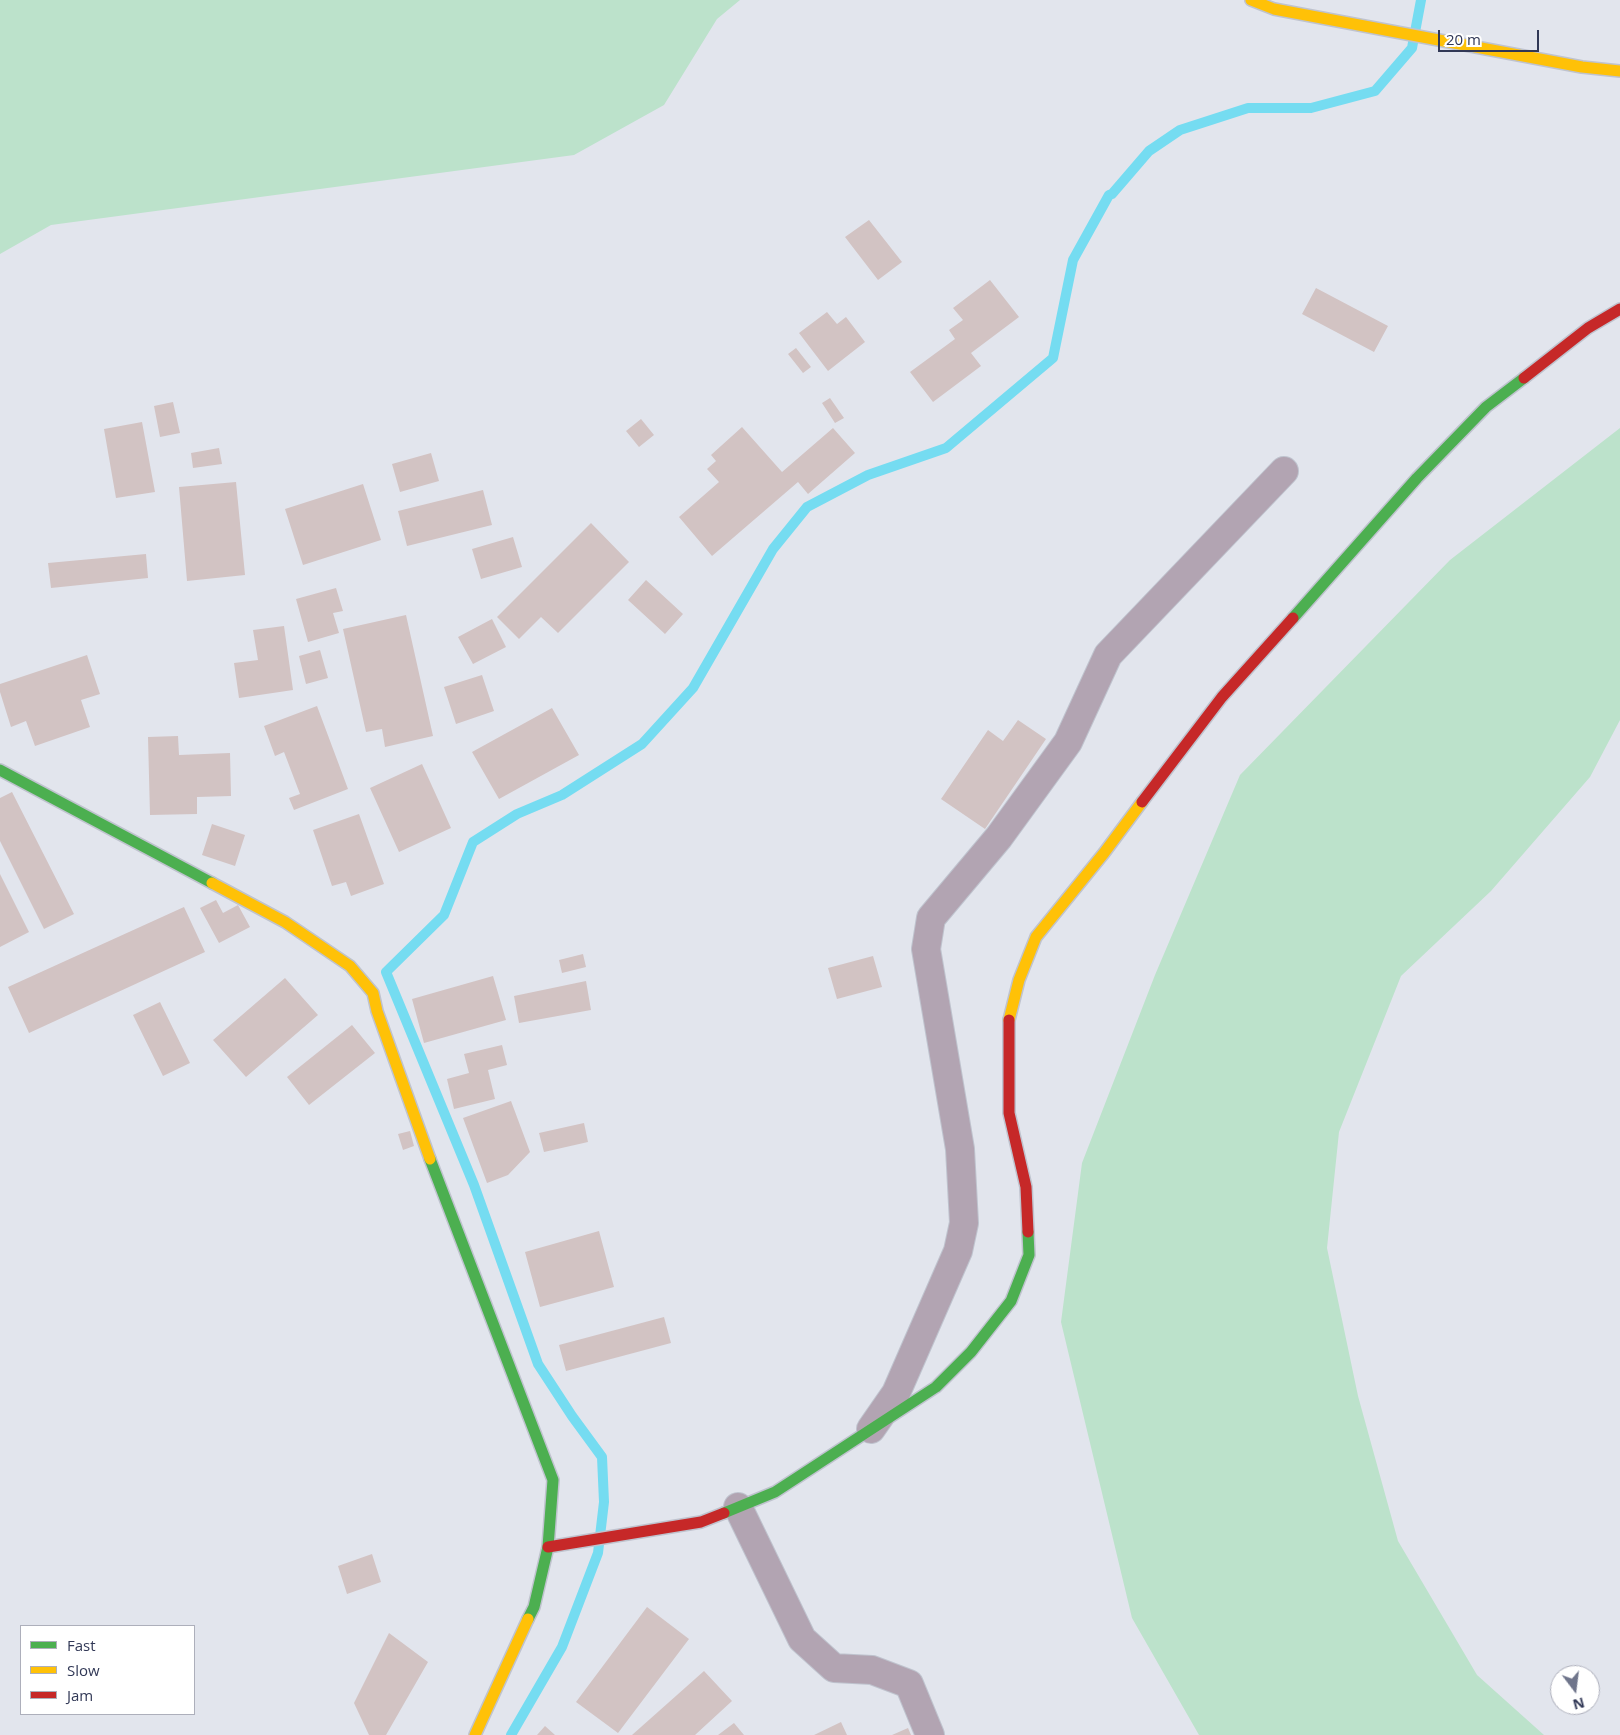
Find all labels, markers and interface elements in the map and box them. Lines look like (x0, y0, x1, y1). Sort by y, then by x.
scale bar (1440, 20, 1541, 52)
text: 20 m (1446, 29, 1481, 49)
legend (20, 1625, 195, 1715)
text: Fast (67, 1635, 96, 1655)
text: Slow (67, 1660, 100, 1680)
north arrow (1550, 1665, 1600, 1715)
text: Jam (67, 1685, 93, 1705)
text: N (1571, 1693, 1587, 1715)

